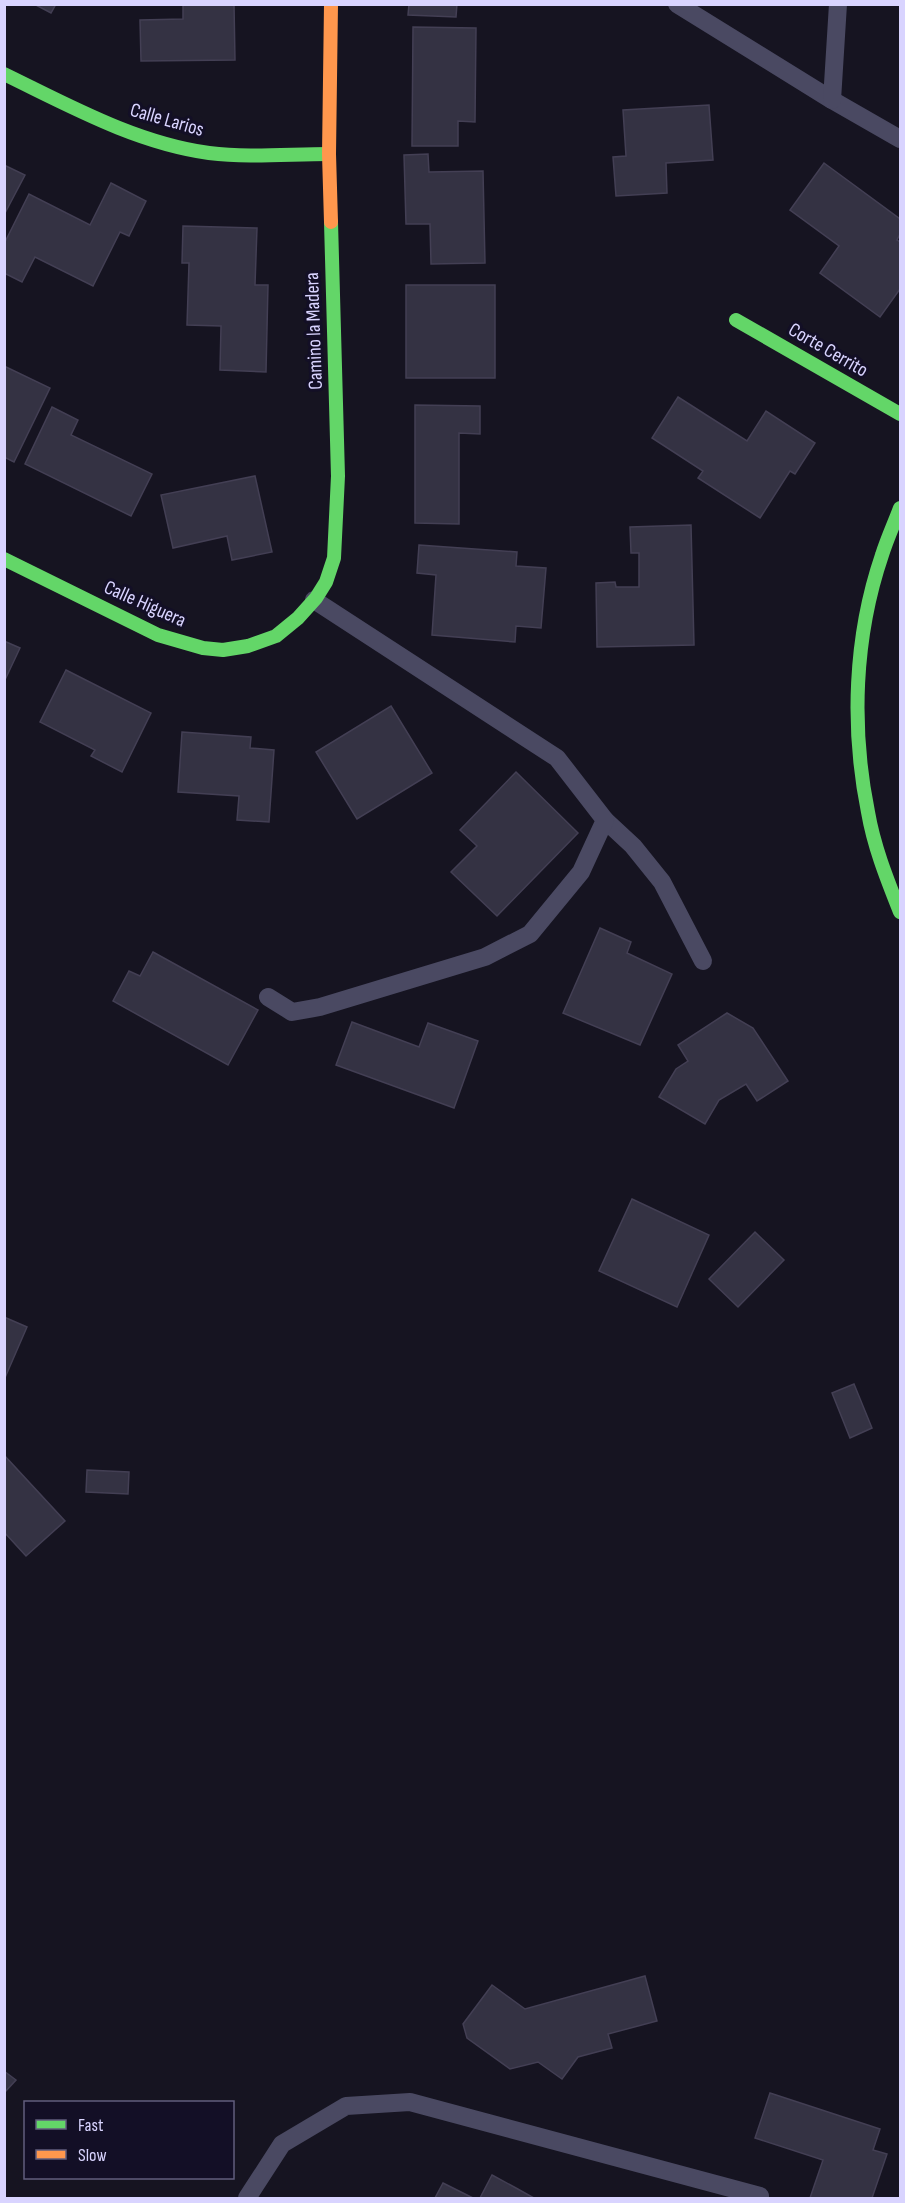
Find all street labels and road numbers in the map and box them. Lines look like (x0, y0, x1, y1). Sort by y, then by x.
street label: Calle Larios (127, 98, 207, 142)
street label: Camino la Madera (300, 272, 328, 390)
street label: Corte Cerrito (784, 318, 872, 382)
street label: Calle Higuera (100, 575, 190, 633)

